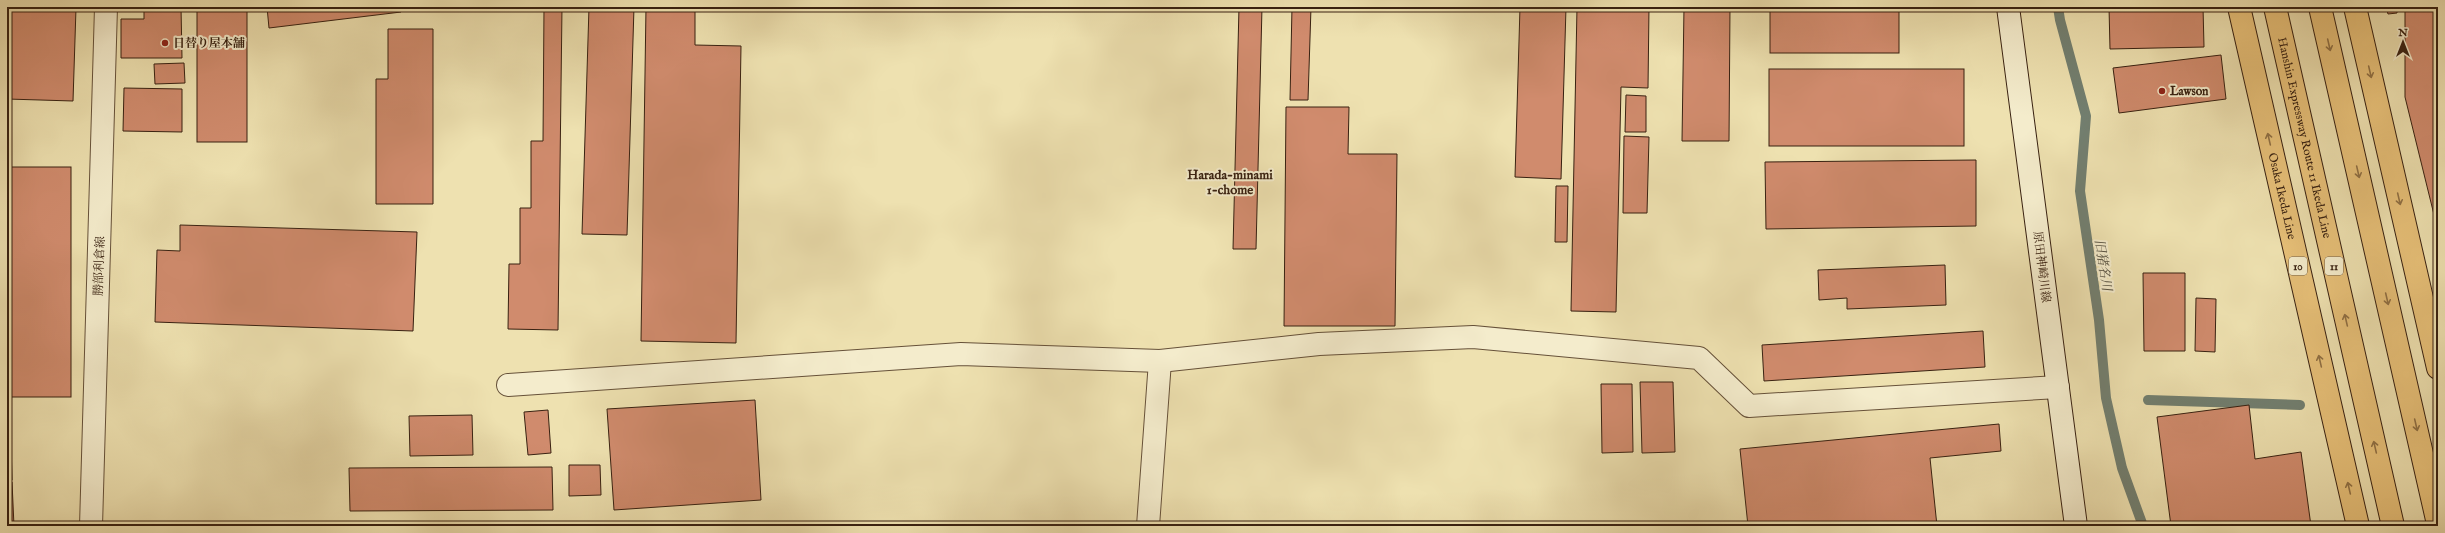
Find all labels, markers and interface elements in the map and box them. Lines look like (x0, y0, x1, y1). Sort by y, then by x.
north arrow (2383, 22, 2423, 62)
text: N (2397, 26, 2408, 40)
place label: 日替り屋本舗 (173, 36, 245, 51)
street label: Hanshin Expressway Route 11 Ikeda Line (2274, 36, 2334, 240)
marker: 日替り屋本舗 (160, 38, 170, 48)
one-way arrow (2326, 38, 2333, 51)
one-way arrow (2367, 65, 2375, 78)
place label: Lawson (2169, 84, 2209, 99)
marker: Lawson (2157, 86, 2167, 96)
one-way arrow (2265, 133, 2272, 146)
street label: Osaka Ikeda Line (2265, 151, 2299, 241)
one-way arrow (2354, 165, 2362, 178)
district label: Harada-minami 1-chome (1187, 167, 1273, 199)
one-way arrow (2396, 192, 2404, 205)
street label: 原田神崎川線 (2030, 230, 2053, 304)
street label: 勝部利倉線 (91, 236, 108, 296)
water label: 旧猪名川 (2090, 238, 2115, 294)
road number: 10 (2289, 257, 2307, 275)
road number: 11 (2325, 257, 2343, 275)
one-way arrow (2383, 292, 2391, 305)
one-way arrow (2342, 314, 2350, 327)
one-way arrow (2315, 355, 2323, 368)
one-way arrow (2412, 418, 2420, 431)
one-way arrow (2371, 441, 2379, 454)
one-way arrow (2345, 482, 2352, 495)

